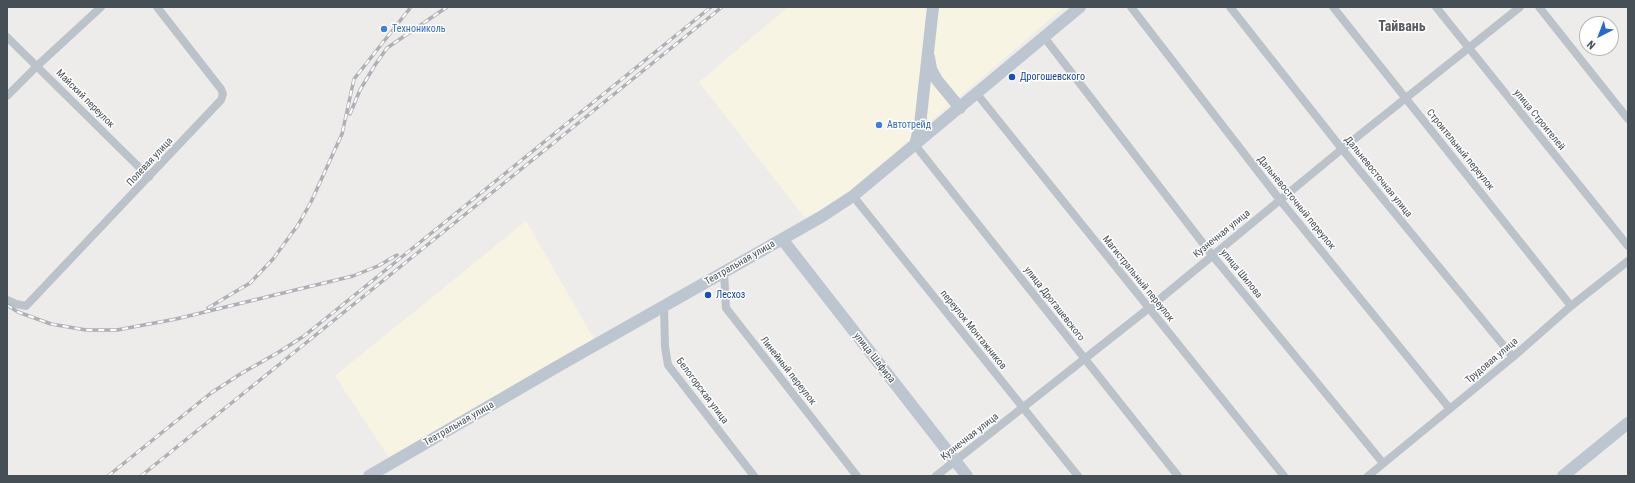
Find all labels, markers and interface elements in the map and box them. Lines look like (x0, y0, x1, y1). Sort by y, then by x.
north arrow (1579, 16, 1619, 56)
district label: Тайвань (1378, 19, 1426, 35)
place label: Технониколь (392, 23, 446, 35)
marker: Технониколь (379, 24, 389, 34)
text: N (1584, 37, 1598, 52)
street label: Майский переулок (53, 67, 117, 131)
place label: Дрогошевского (1020, 71, 1085, 83)
marker: Дрогошевского (1007, 72, 1017, 82)
street label: улица Строителей (1511, 87, 1567, 153)
street label: Строительный переулок (1424, 107, 1496, 193)
place label: Автотрейд (887, 119, 931, 131)
marker: Автотрейд (874, 120, 884, 130)
street label: Дальневосточная улица (1342, 134, 1414, 220)
street label: Полевая улица (124, 135, 176, 189)
street label: Дальневосточный переулок (1254, 154, 1338, 252)
street label: Кузнечная улица (1191, 207, 1253, 261)
street label: Магистральный переулок (1100, 234, 1176, 324)
street label: Театральная улица (703, 238, 777, 288)
street label: улица Шилова (1218, 247, 1264, 301)
street label: улица Дрогашевского (1021, 264, 1087, 344)
street label: переулок Монтажников (937, 288, 1009, 372)
place label: Лесхоз (716, 289, 745, 301)
marker: Лесхоз (703, 290, 713, 300)
street label: улица Шафира (851, 330, 897, 386)
street label: Линейный переулок (758, 334, 818, 408)
street label: Трудовая улица (1463, 336, 1521, 386)
street label: Белогорская улица (673, 356, 731, 426)
street label: Театральная улица (422, 399, 496, 449)
street label: Кузнечная улица (939, 411, 1001, 463)

